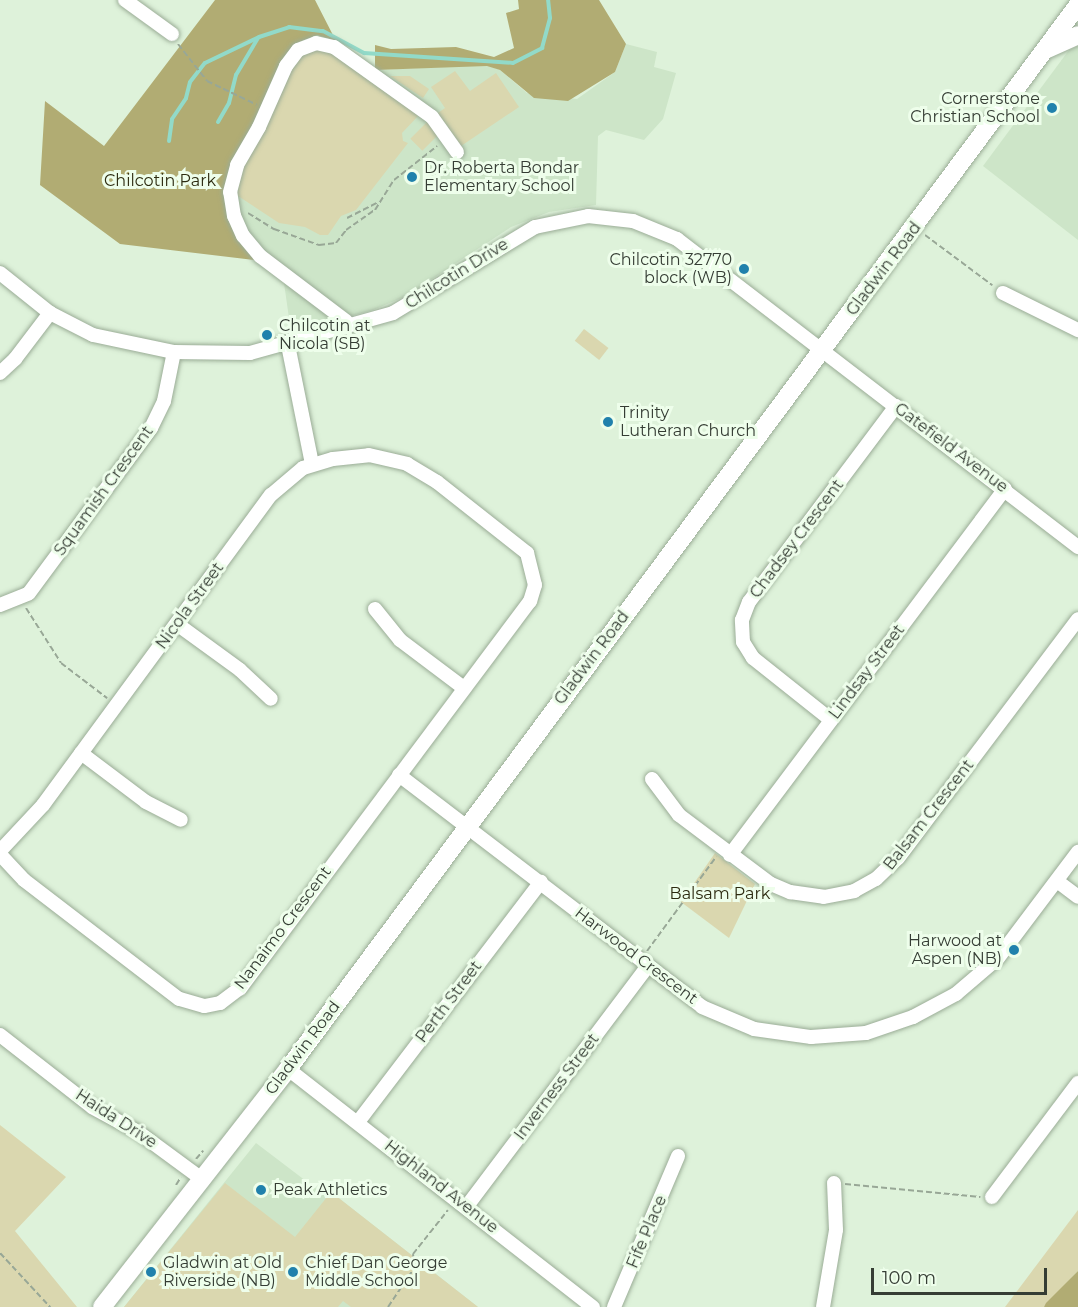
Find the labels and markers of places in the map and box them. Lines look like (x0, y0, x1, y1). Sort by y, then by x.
place label: Cornerstone Christian School (910, 89, 1040, 127)
marker: Cornerstone Christian School (1045, 101, 1059, 115)
place label: Dr. Roberta Bondar Elementary School (424, 158, 579, 196)
marker: Dr. Roberta Bondar Elementary School (405, 170, 419, 184)
place label: Chilcotin 32770 block (WB) (609, 250, 732, 288)
marker: Chilcotin 32770 block (WB) (737, 262, 751, 276)
place label: Chilcotin at Nicola (SB) (279, 316, 370, 354)
marker: Chilcotin at Nicola (SB) (260, 328, 274, 342)
place label: Trinity Lutheran Church (620, 403, 756, 441)
marker: Trinity Lutheran Church (601, 415, 615, 429)
place label: Harwood at Aspen (NB) (908, 931, 1002, 969)
marker: Harwood at Aspen (NB) (1007, 943, 1021, 957)
place label: Peak Athletics (273, 1180, 387, 1200)
marker: Peak Athletics (254, 1183, 268, 1197)
place label: Gladwin at Old Riverside (NB) (163, 1253, 282, 1291)
place label: Chief Dan George Middle School (305, 1253, 447, 1291)
marker: Gladwin at Old Riverside (NB) (144, 1265, 158, 1279)
marker: Chief Dan George Middle School (286, 1265, 300, 1279)

